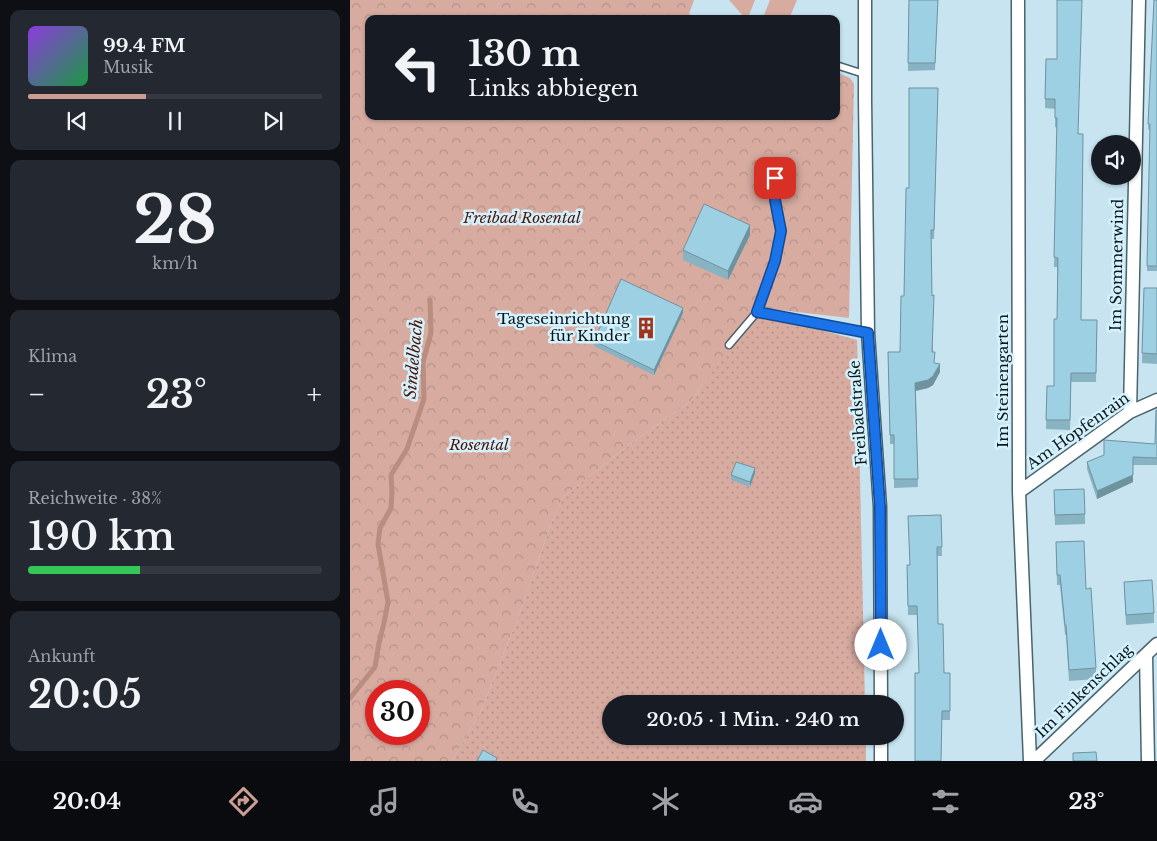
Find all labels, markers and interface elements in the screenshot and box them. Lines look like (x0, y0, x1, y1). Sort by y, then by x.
text: 130 m (468, 32, 580, 75)
text: 99.4 FM (103, 34, 186, 57)
icon: left (385, 35, 450, 100)
text: Musik (103, 57, 153, 77)
text: Links abbiegen (468, 75, 638, 102)
icon: previous (63, 107, 91, 135)
icon: pause (161, 107, 189, 135)
icon: next (259, 107, 287, 135)
map controls (1091, 135, 1141, 185)
button: sound (1091, 135, 1141, 185)
pin (754, 157, 796, 199)
icon: arrive (761, 164, 789, 192)
text: 28 (133, 180, 217, 261)
street label: Im Sommerwind (1106, 199, 1127, 331)
park label: Freibad Rosental (462, 208, 581, 227)
text: km/h (152, 253, 198, 273)
place label: Tageseinrichtung für Kinder (497, 309, 631, 345)
street label: Im Steinengarten (993, 314, 1012, 448)
building icon: Tageseinrichtung für Kinder (633, 315, 659, 341)
water label: Sindelbach (400, 318, 426, 400)
text: Klima (28, 346, 77, 366)
street label: Freibadstraße (844, 360, 871, 466)
text: 23° (146, 371, 207, 418)
text: − (28, 377, 46, 412)
text: + (307, 377, 322, 412)
street label: Am Hopfenrain (1022, 388, 1133, 474)
park label: Rosental (448, 435, 509, 454)
text: Reichweite · 38% (28, 488, 162, 508)
text: 190 km (28, 513, 175, 560)
position arrow (854, 618, 906, 670)
street label: Im Finkenschlag (1031, 639, 1137, 742)
text: Ankunft (28, 646, 96, 666)
text: 20:05 (28, 671, 142, 718)
speed limit sign: 30 (365, 680, 430, 745)
text: 20:05 · 1 Min. · 240 m (646, 708, 860, 731)
icon: directions (226, 784, 261, 819)
icon: music (367, 784, 402, 819)
icon: phone (507, 784, 542, 819)
icon: climate (648, 784, 683, 819)
icon: car (788, 784, 823, 819)
icon: filters (928, 784, 963, 819)
text: 20:04 (53, 788, 121, 815)
text: 23° (1069, 788, 1104, 815)

